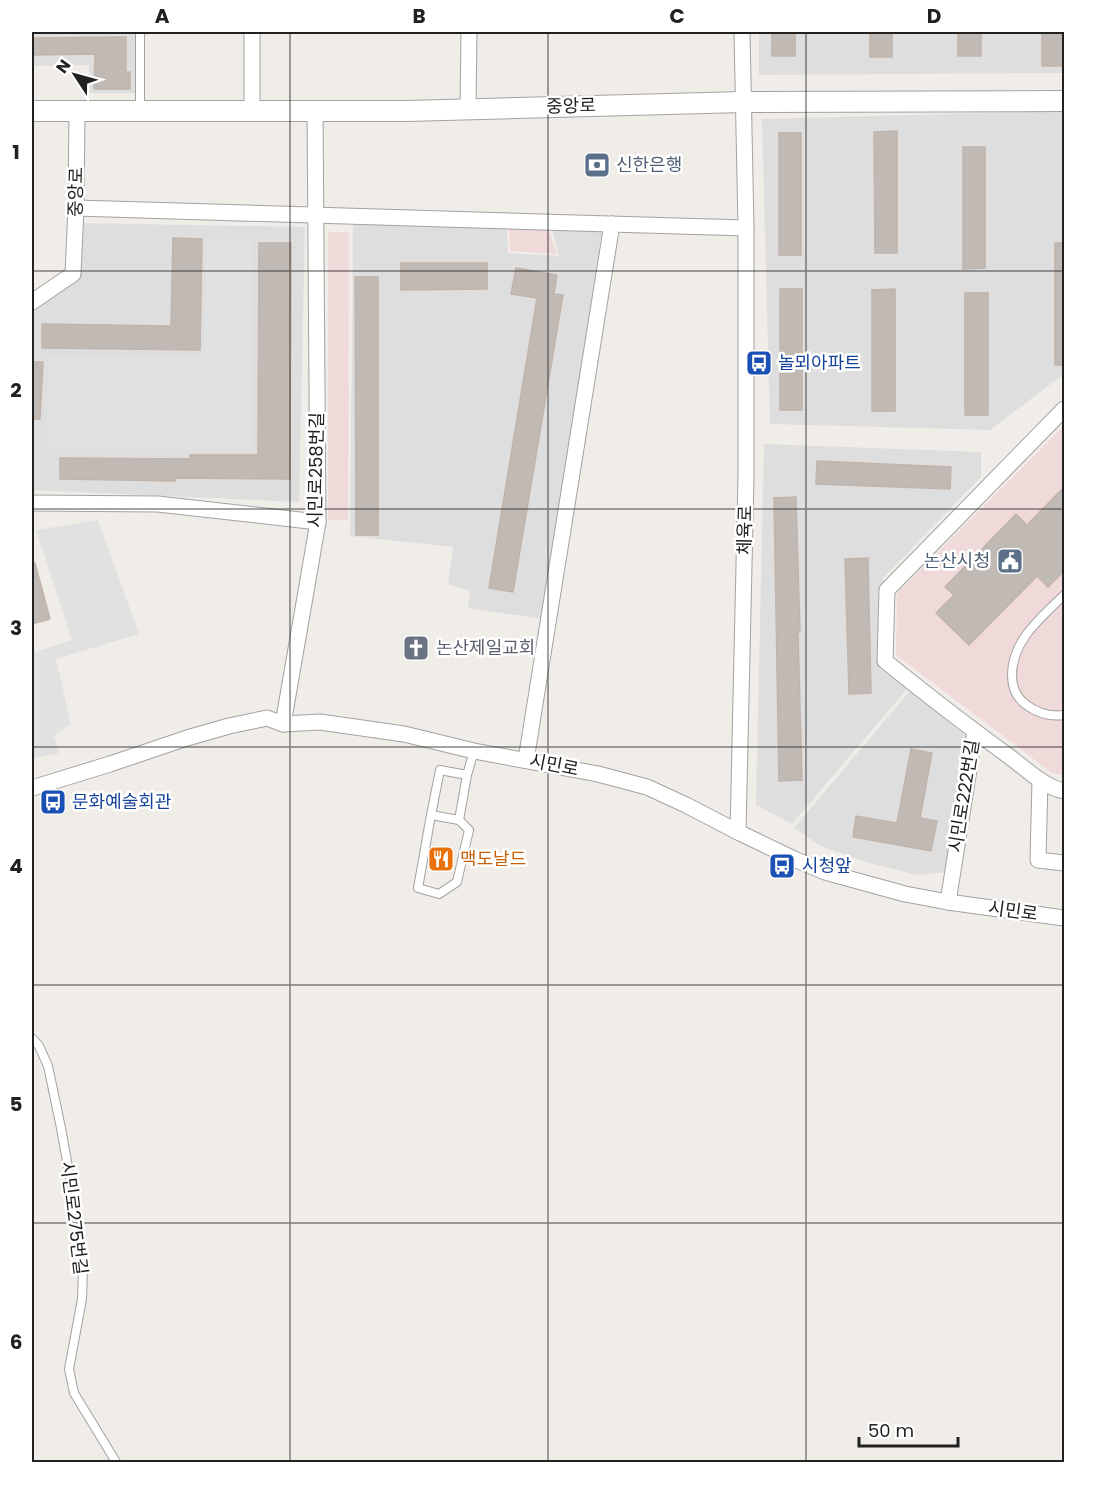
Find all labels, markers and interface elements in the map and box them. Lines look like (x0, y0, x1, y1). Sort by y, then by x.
text: A (155, 2, 170, 30)
text: B (412, 2, 426, 30)
text: C (669, 2, 685, 30)
text: D (927, 2, 941, 30)
north arrow (45, 45, 105, 105)
text: N (50, 55, 76, 78)
street label: 중앙로 (546, 93, 596, 118)
text: 1 (12, 138, 20, 166)
bank icon: 신한은행 (582, 150, 612, 180)
place label: 신한은행 (616, 152, 682, 177)
street label: 중앙로 (63, 167, 88, 217)
bus stop icon: 놀뫼아파트 (744, 348, 774, 378)
place label: 놀뫼아파트 (778, 350, 861, 375)
text: 2 (10, 376, 22, 404)
street label: 시민로258번길 (302, 412, 329, 528)
street label: 체육로 (732, 505, 757, 555)
public building icon: 논산시청 (995, 546, 1025, 576)
place label: 논산시청 (924, 548, 990, 573)
text: 3 (10, 614, 22, 642)
church icon: 논산제일교회 (401, 633, 431, 663)
place label: 논산제일교회 (436, 635, 535, 660)
street label: 시민로222번길 (942, 738, 985, 854)
street label: 시민로 (527, 747, 581, 782)
bus stop icon: 문화예술회관 (38, 787, 68, 817)
place label: 문화예술회관 (72, 789, 172, 814)
restaurant icon: 맥도날드 (426, 844, 456, 874)
place label: 맥도날드 (460, 846, 526, 871)
bus stop icon: 시청앞 (767, 851, 797, 881)
text: 4 (9, 852, 23, 880)
place label: 시청앞 (802, 853, 852, 878)
street label: 시민로 (987, 895, 1039, 926)
text: 5 (10, 1090, 23, 1118)
street label: 시민로275번길 (55, 1160, 94, 1276)
text: 6 (10, 1328, 22, 1356)
scale bar (859, 1410, 958, 1448)
text: 50 m (868, 1418, 914, 1443)

